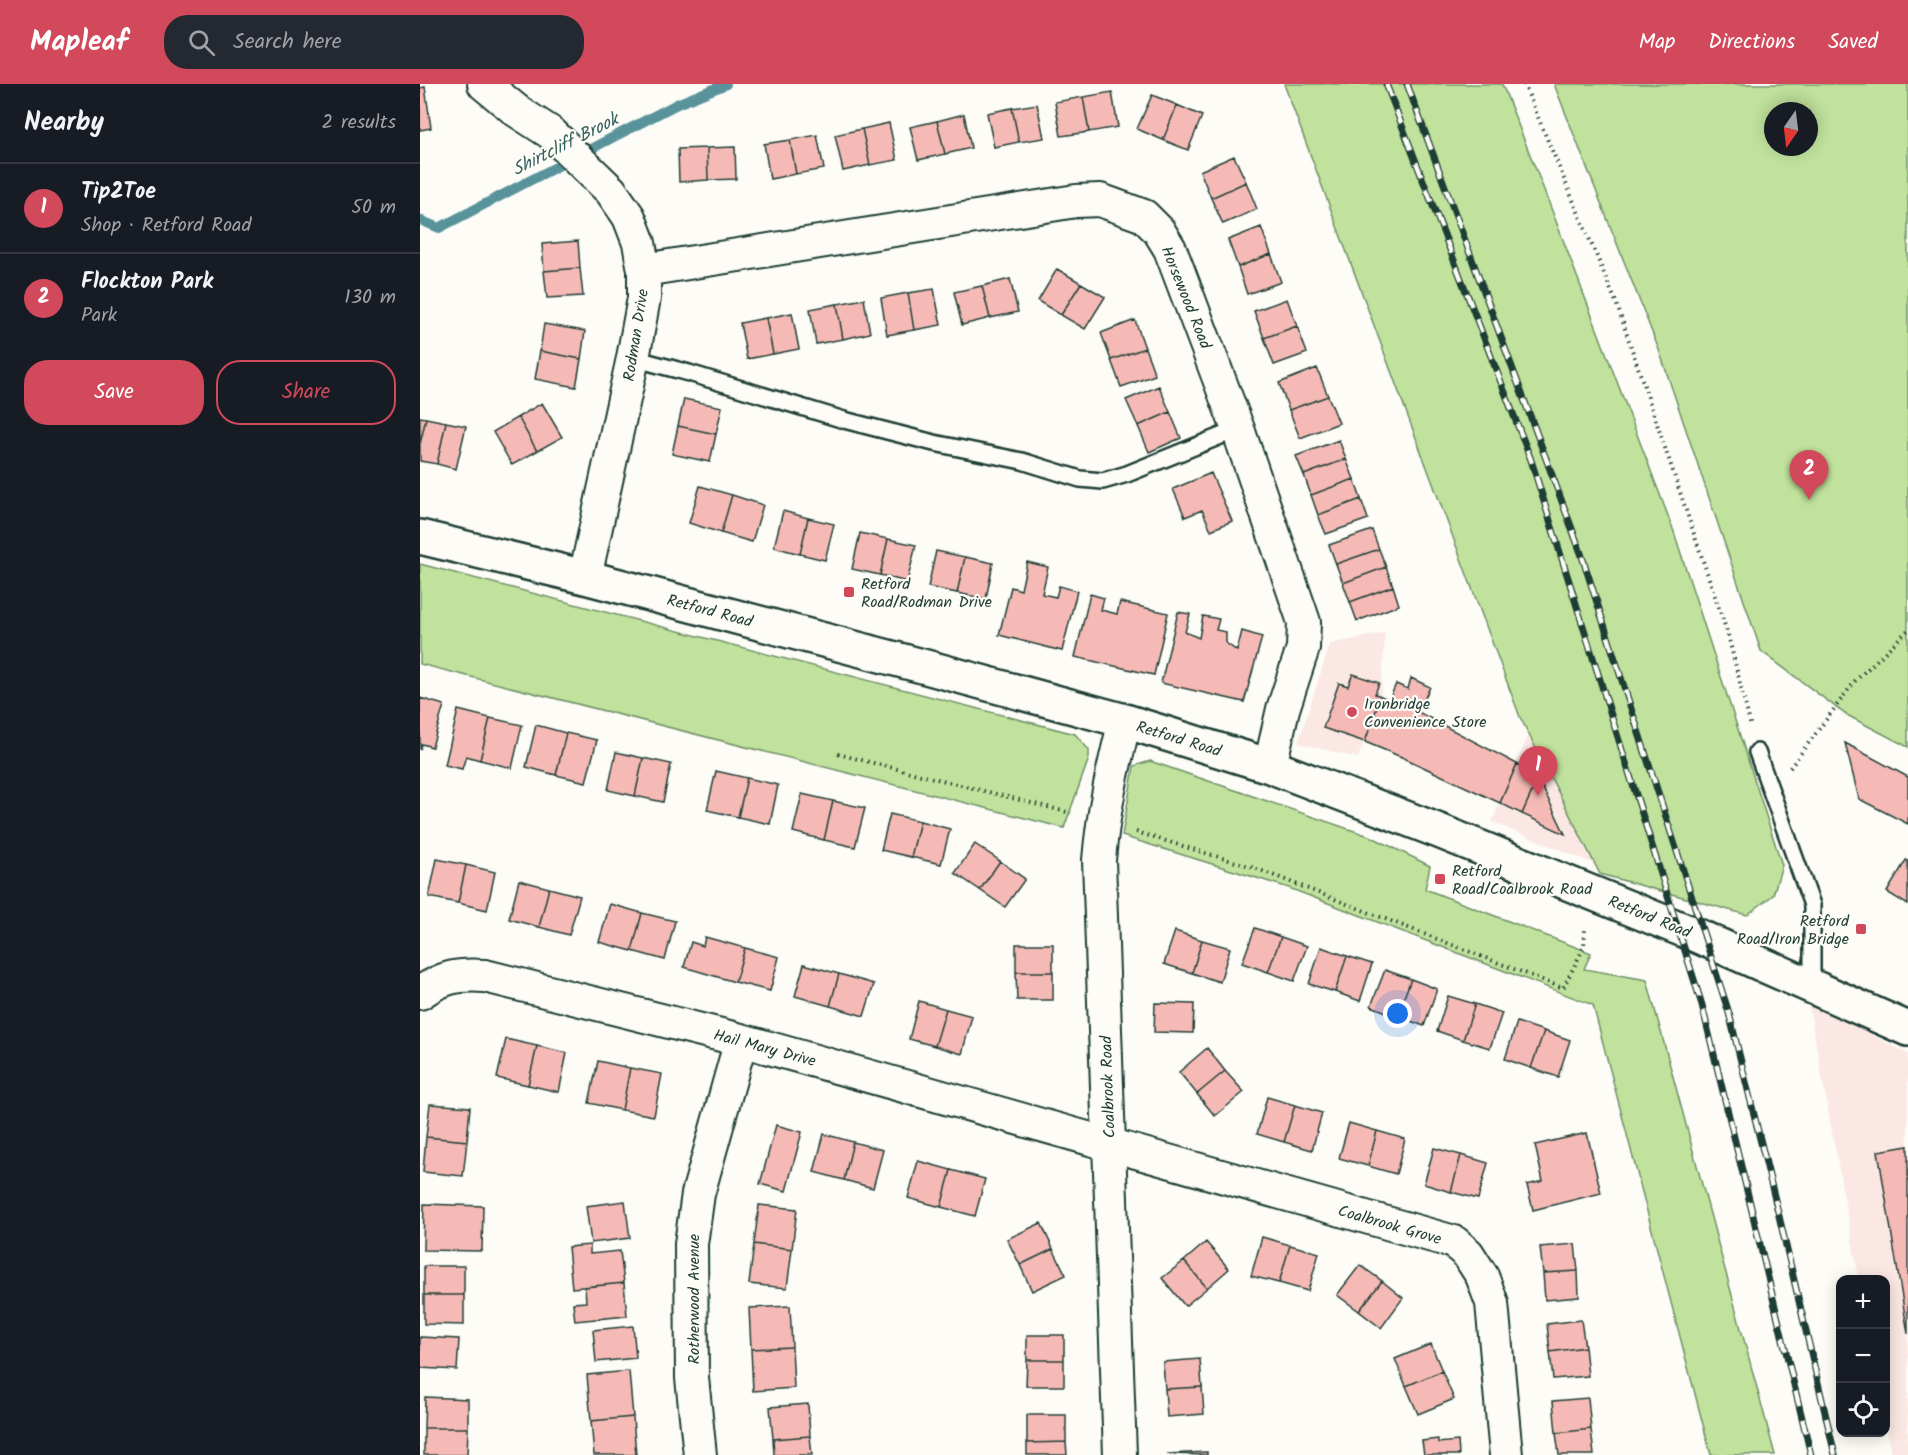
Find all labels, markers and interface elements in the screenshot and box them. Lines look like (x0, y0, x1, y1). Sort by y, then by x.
search box (164, 15, 584, 69)
text: Mapleaf (30, 20, 128, 65)
text: Search here (233, 25, 342, 60)
icon: search (185, 26, 218, 59)
text: Map (1639, 26, 1675, 59)
text: Directions (1708, 26, 1795, 59)
text: Saved (1828, 26, 1878, 59)
text: Nearby (24, 102, 104, 144)
north arrow (1764, 102, 1818, 156)
water label: Shirtcliff Brook (507, 105, 626, 185)
text: 2 results (321, 107, 396, 139)
text: Tip2Toe (81, 175, 156, 210)
text: 1 (40, 192, 47, 224)
text: 50 m (351, 192, 396, 224)
text: Shop · Retford Road (81, 210, 251, 242)
street label: Horsewood Road (1154, 242, 1218, 354)
text: Flockton Park (81, 265, 213, 300)
text: 2 (38, 282, 49, 314)
text: 130 m (344, 282, 396, 314)
street label: Rodman Drive (617, 287, 656, 383)
text: Park (81, 300, 117, 332)
button: Save (24, 360, 204, 425)
button: Share (216, 360, 396, 425)
pin: 2 (1790, 450, 1828, 500)
place label: Retford Road/Rodman Drive (861, 572, 992, 615)
marker: Retford Road/Rodman Drive (842, 585, 856, 599)
street label: Retford Road (664, 588, 756, 635)
place label: Ironbridge Convenience Store (1364, 692, 1487, 735)
marker: Ironbridge Convenience Store (1345, 705, 1359, 719)
street label: Retford Road (1133, 715, 1225, 765)
pin: 1 (1518, 746, 1558, 796)
place label: Retford Road/Coalbrook Road (1452, 859, 1593, 902)
marker: Retford Road/Coalbrook Road (1433, 872, 1447, 886)
street label: Retford Road (1604, 889, 1696, 946)
place label: Retford Road/Iron Bridge (1737, 909, 1850, 952)
marker: Retford Road/Iron Bridge (1854, 922, 1868, 936)
your location (1383, 999, 1412, 1028)
street label: Hail Mary Drive (711, 1023, 819, 1074)
street label: Coalbrook Road (1094, 1034, 1123, 1139)
street label: Coalbrook Grove (1335, 1199, 1444, 1252)
street label: Rotherwood Avenue (682, 1234, 707, 1364)
map controls (1836, 1275, 1890, 1437)
button: + (1836, 1275, 1890, 1329)
button: − (1836, 1329, 1890, 1383)
button: locate (1836, 1383, 1890, 1437)

